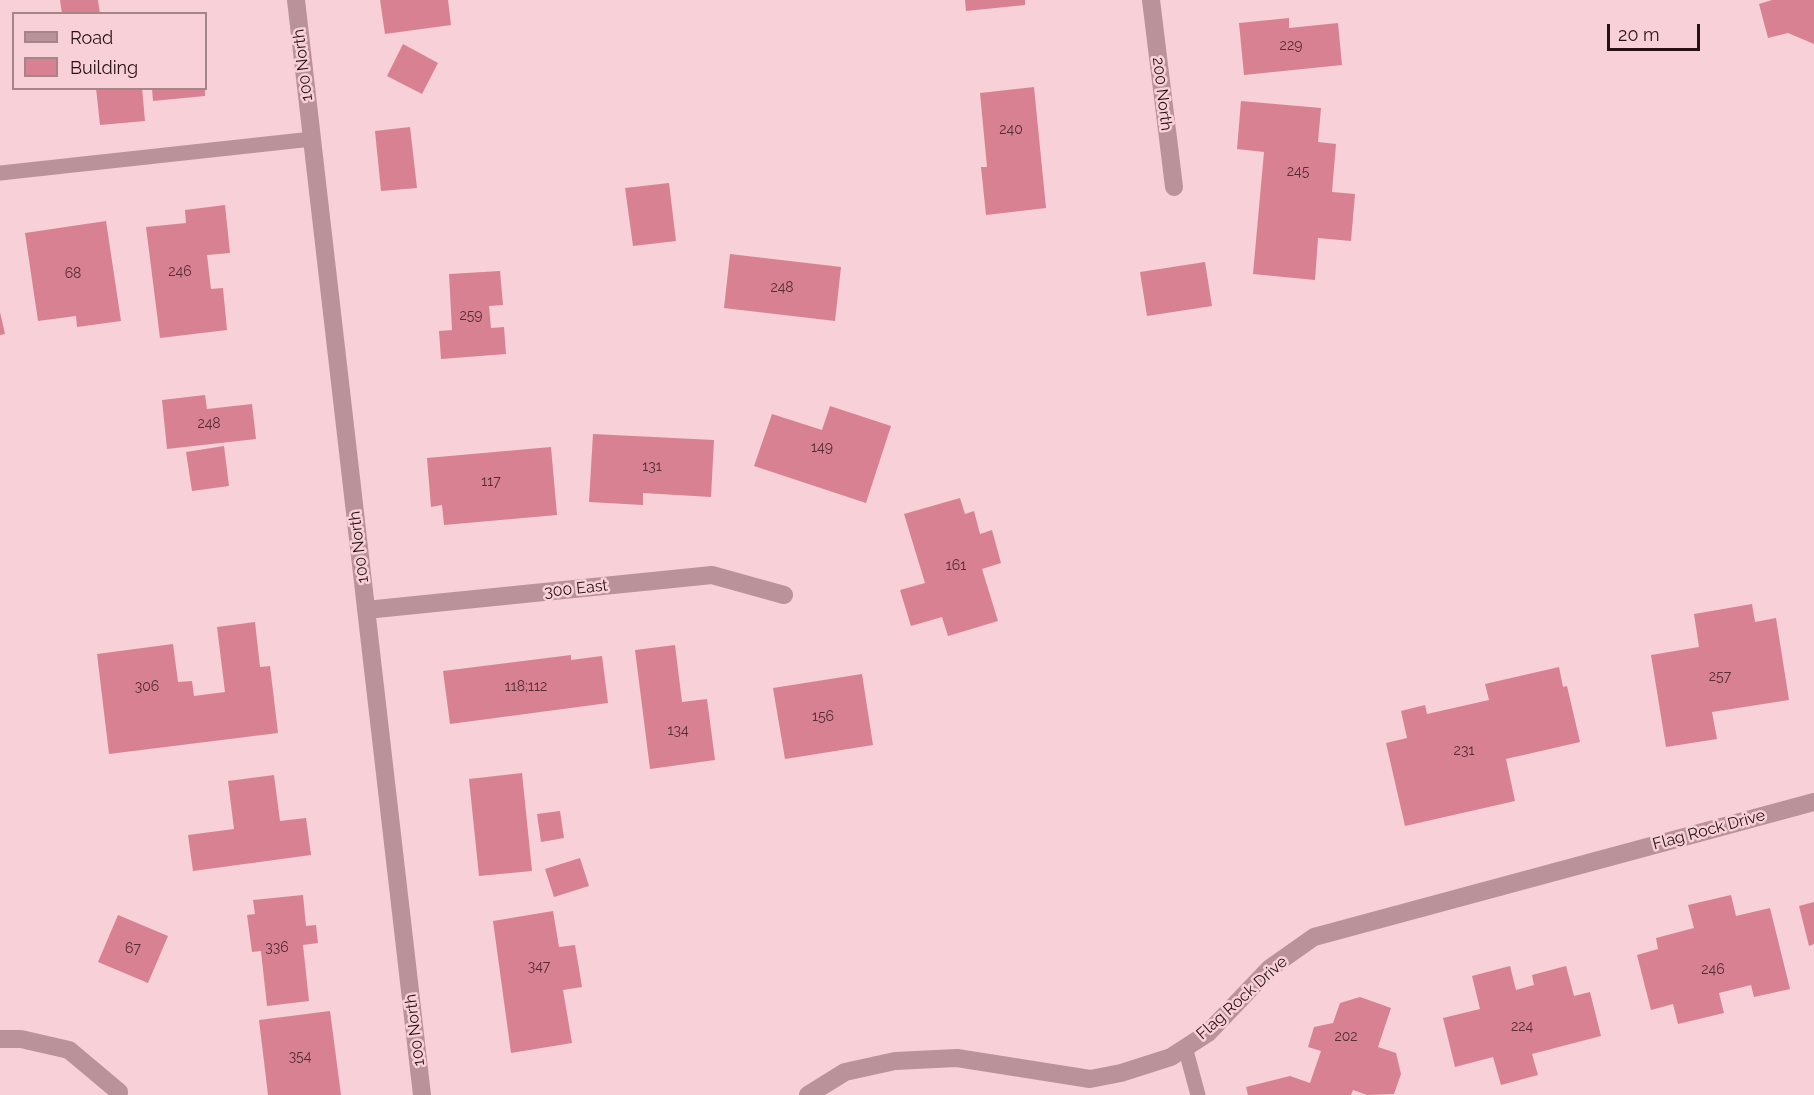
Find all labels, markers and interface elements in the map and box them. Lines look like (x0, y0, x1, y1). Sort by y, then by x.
legend (12, 12, 207, 90)
scale bar (1610, 12, 1703, 50)
text: 20 m (1618, 24, 1660, 45)
text: Road (70, 27, 113, 48)
street label: 100 North (289, 28, 317, 102)
house number: 229 (1280, 38, 1302, 54)
street label: 200 North (1148, 56, 1176, 132)
text: Building (70, 57, 138, 78)
house number: 240 (999, 122, 1023, 138)
house number: 245 (1287, 164, 1309, 180)
house number: 246 (168, 264, 192, 280)
house number: 68 (65, 266, 81, 282)
house number: 248 (770, 280, 794, 296)
house number: 259 (459, 308, 483, 324)
house number: 248 (197, 416, 221, 432)
house number: 149 (811, 440, 833, 456)
house number: 131 (642, 459, 662, 475)
house number: 117 (481, 474, 501, 490)
street label: 100 North (345, 510, 373, 584)
house number: 161 (946, 558, 966, 574)
street label: 300 East (543, 576, 609, 602)
house number: 257 (1709, 669, 1731, 685)
house number: 306 (135, 679, 159, 695)
house number: 118;112 (505, 679, 547, 695)
house number: 156 (812, 709, 834, 725)
house number: 134 (667, 723, 689, 739)
house number: 231 (1454, 743, 1474, 759)
street label: Flag Rock Drive (1651, 806, 1767, 854)
house number: 336 (265, 940, 289, 956)
house number: 67 (125, 941, 141, 957)
street label: Flag Rock Drive (1193, 952, 1291, 1044)
house number: 347 (528, 959, 550, 975)
house number: 246 (1701, 962, 1725, 978)
street label: 100 North (401, 993, 429, 1067)
house number: 224 (1511, 1019, 1533, 1035)
house number: 202 (1334, 1029, 1358, 1045)
house number: 354 (289, 1049, 311, 1065)

